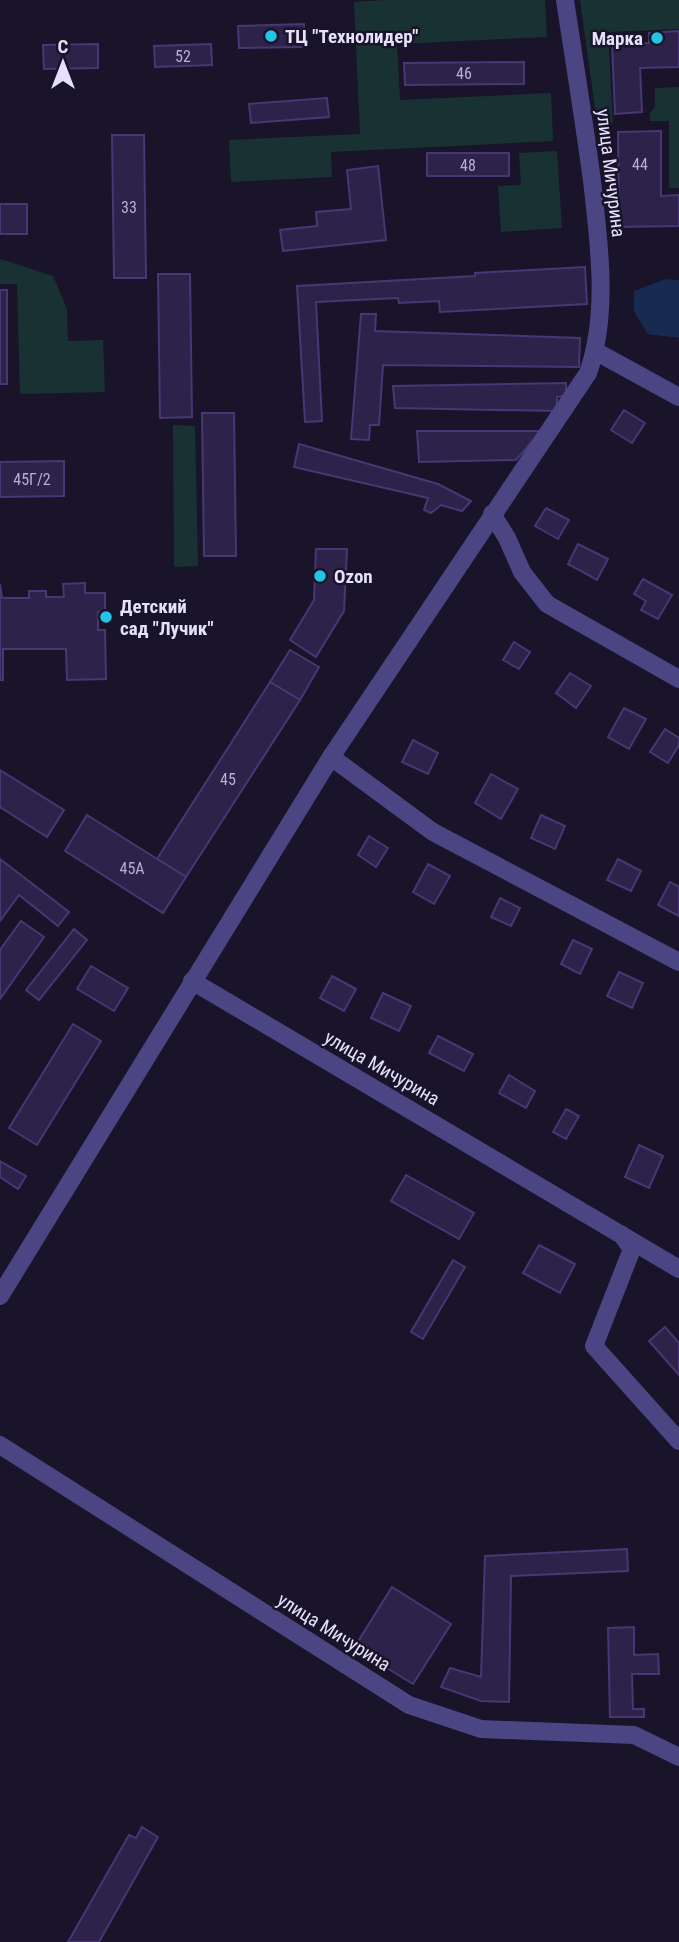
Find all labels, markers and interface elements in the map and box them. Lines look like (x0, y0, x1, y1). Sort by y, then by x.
place label: ТЦ "Технолидер" (285, 25, 418, 48)
place label: Марка (592, 27, 643, 50)
north arrow (28, 28, 98, 98)
marker: ТЦ "Технолидер" (263, 28, 279, 44)
marker: Марка (649, 30, 665, 46)
text: С (58, 35, 69, 58)
house number: 52 (175, 47, 191, 66)
house number: 46 (456, 64, 472, 83)
street label: улица Мичурина (592, 107, 630, 239)
house number: 44 (632, 155, 648, 174)
house number: 48 (460, 156, 476, 175)
house number: 33 (121, 198, 137, 217)
house number: 45Г/2 (13, 470, 51, 489)
place label: Ozon (334, 565, 373, 588)
marker: Ozon (312, 568, 328, 584)
place label: Детский сад "Лучик" (120, 595, 214, 640)
marker: Детский сад "Лучик" (98, 609, 114, 625)
house number: 45 (220, 770, 236, 789)
house number: 45А (119, 859, 145, 878)
street label: улица Мичурина (320, 1026, 444, 1110)
street label: улица Мичурина (273, 1588, 395, 1676)

